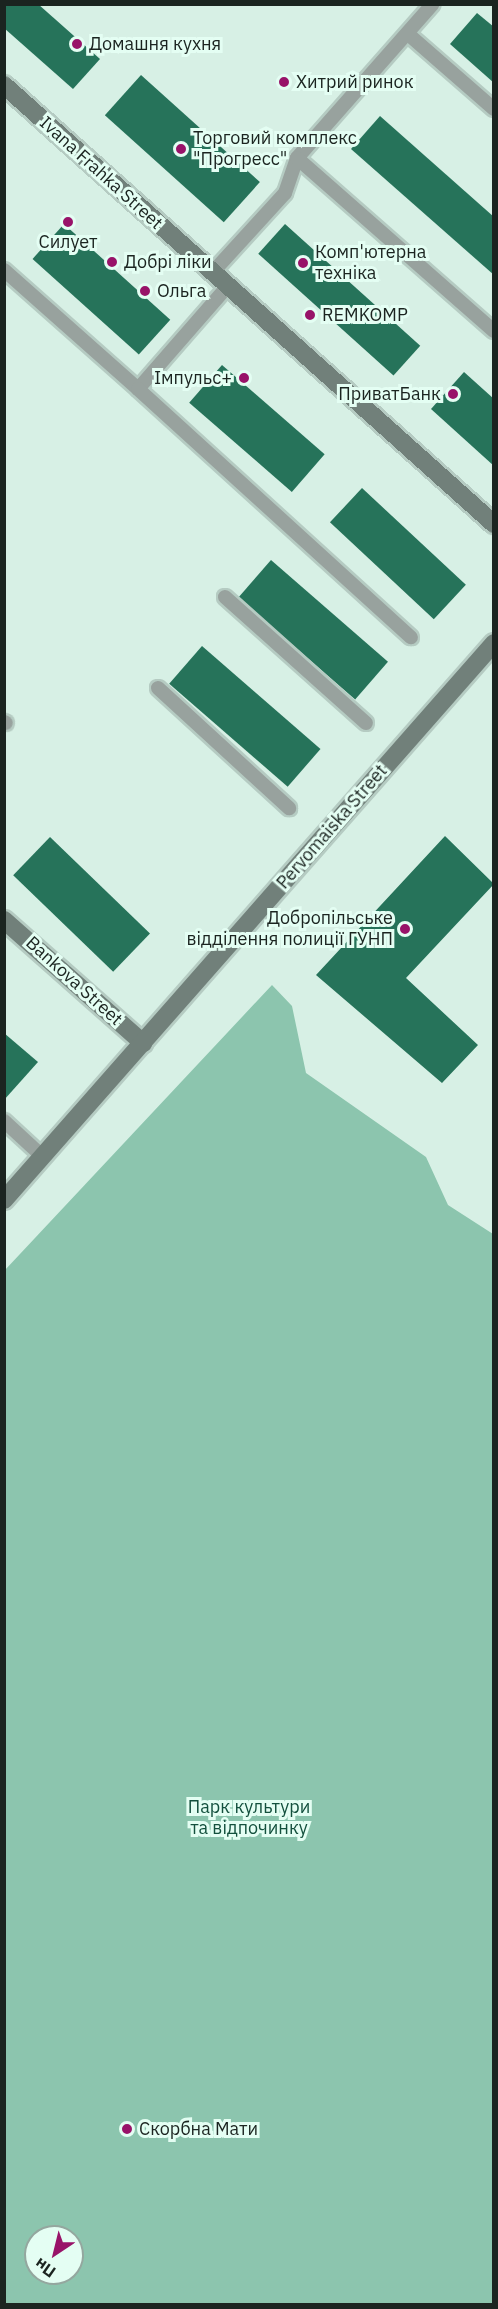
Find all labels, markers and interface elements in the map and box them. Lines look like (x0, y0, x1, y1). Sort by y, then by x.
place label: Домашня кухня (89, 33, 221, 55)
marker: Домашня кухня (70, 37, 84, 51)
place label: Хитрий ринок (296, 71, 414, 93)
marker: Хитрий ринок (277, 75, 291, 89)
street label: Ivana Frahka Street (35, 112, 167, 234)
place label: Торговий комплекс "Прогресс" (193, 128, 357, 170)
marker: Торговий комплекс "Прогресс" (174, 142, 188, 156)
marker: Силует (61, 215, 75, 229)
place label: Силует (39, 231, 97, 253)
place label: Комп'ютерна техніка (315, 242, 426, 284)
place label: Добрі ліки (124, 251, 212, 273)
marker: Добрі ліки (105, 255, 119, 269)
marker: Комп'ютерна техніка (296, 256, 310, 270)
place label: Ольга (157, 280, 206, 302)
marker: Ольга (138, 284, 152, 298)
place label: REMKOMP (322, 304, 408, 326)
marker: REMKOMP (303, 308, 317, 322)
place label: Імпульс+ (154, 367, 232, 389)
marker: Імпульс+ (237, 371, 251, 385)
place label: ПриватБанк (338, 383, 441, 405)
marker: ПриватБанк (446, 387, 460, 401)
street label: Pervomaiska Street (272, 761, 392, 893)
place label: Добропільське відділення полиції ГУНП (187, 908, 393, 950)
marker: Добропільське відділення полиції ГУНП (398, 922, 412, 936)
street label: Bankova Street (21, 932, 127, 1030)
park label: Парк культури та відпочинку (188, 1797, 310, 1840)
place label: Скорбна Мати (139, 2118, 258, 2140)
marker: Скорбна Мати (120, 2122, 134, 2136)
north arrow (24, 2225, 84, 2285)
text: Пн (30, 2254, 59, 2282)

